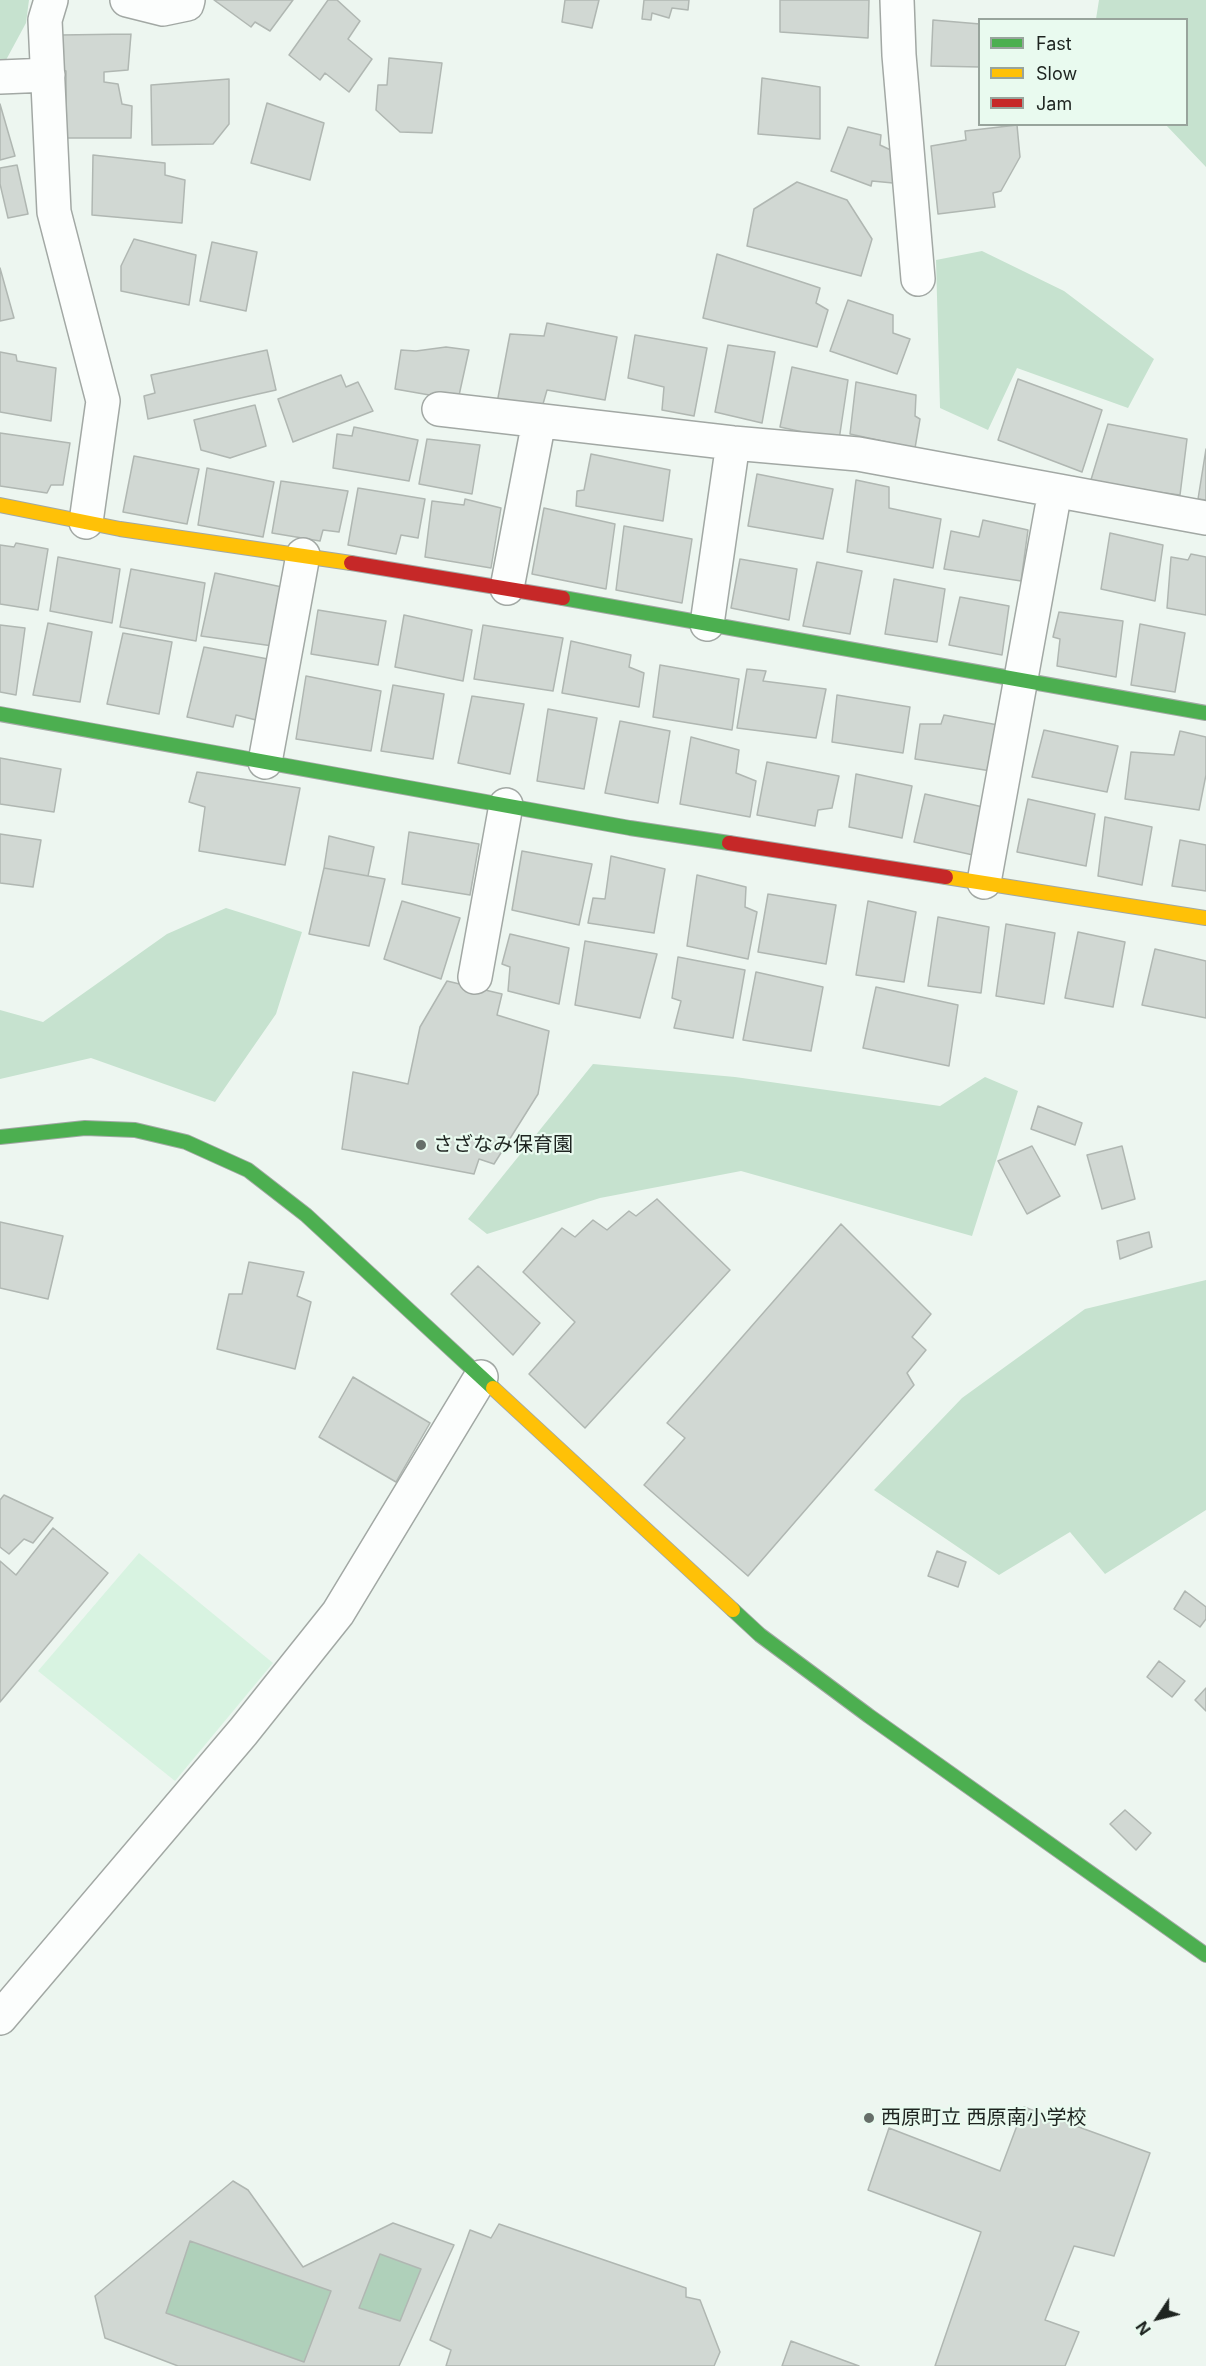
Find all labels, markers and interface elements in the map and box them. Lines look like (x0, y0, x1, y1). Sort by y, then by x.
legend (978, 18, 1188, 126)
text: Fast (1036, 33, 1072, 54)
text: Slow (1036, 63, 1077, 84)
text: Jam (1036, 93, 1072, 114)
place label: さざなみ保育園 (433, 1133, 573, 1157)
marker: さざなみ保育園 (414, 1138, 428, 1152)
place label: 西原町立 西原南小学校 (881, 2106, 1087, 2130)
marker: 西原町立 西原南小学校 (862, 2111, 876, 2125)
north arrow (1128, 2288, 1188, 2348)
text: N (1132, 2318, 1155, 2339)

